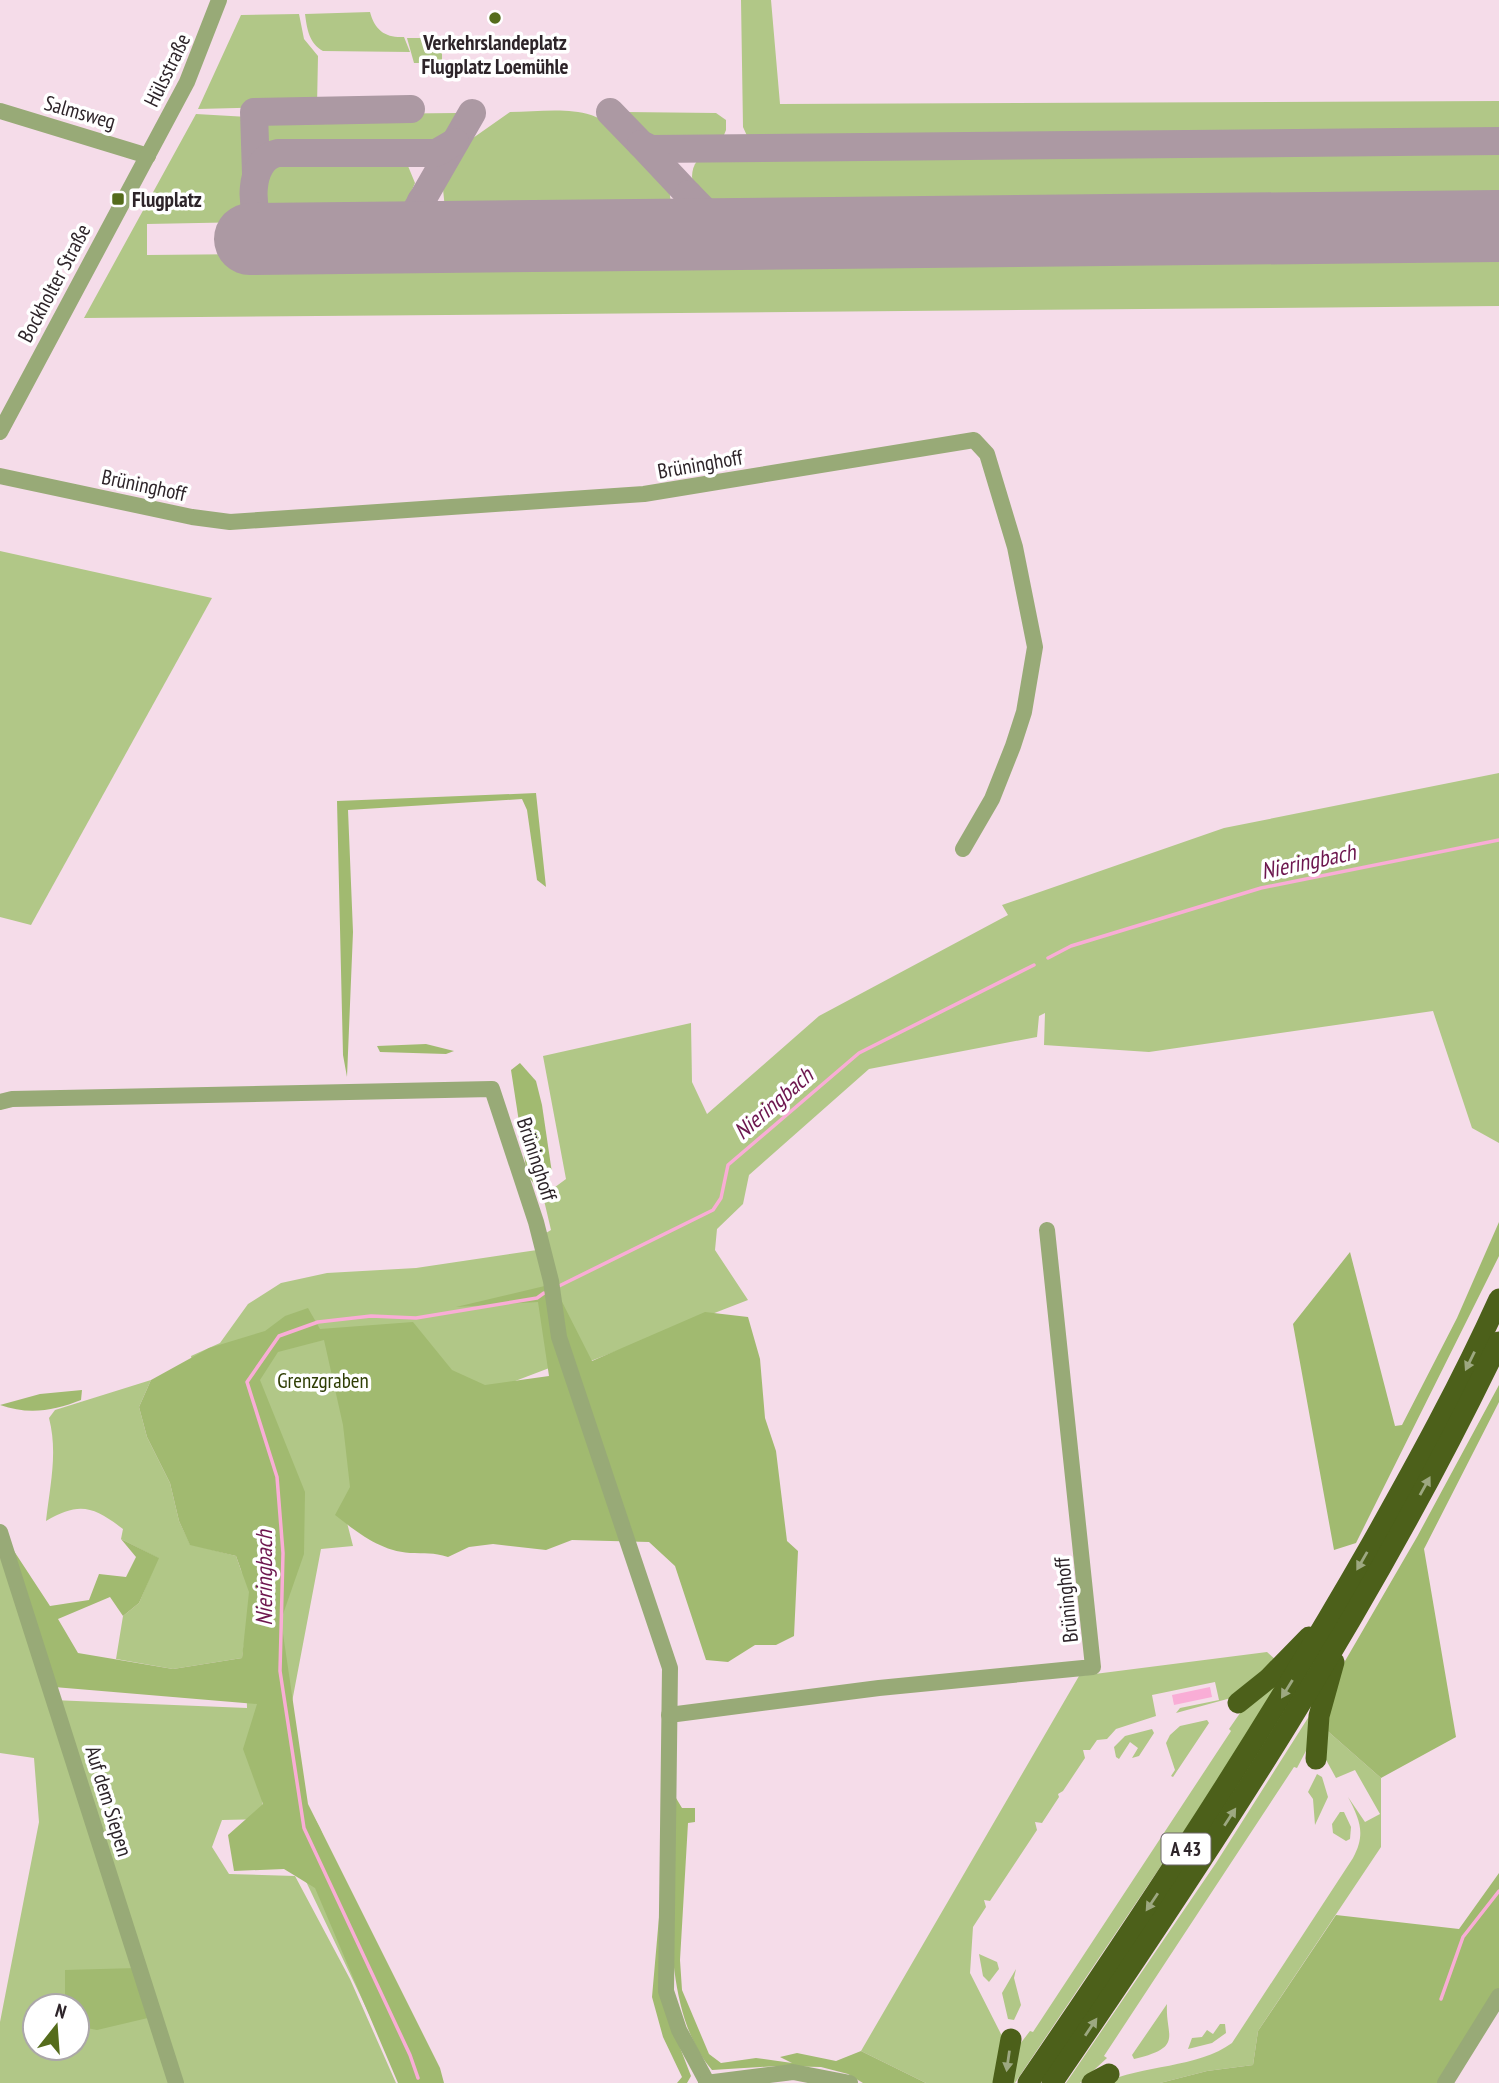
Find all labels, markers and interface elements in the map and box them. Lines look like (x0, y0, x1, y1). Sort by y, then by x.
marker: Verkehrslandeplatz Flugplatz Loemühle (487, 10, 503, 26)
street label: Hülsstraße (138, 29, 196, 111)
place label: Verkehrslandeplatz Flugplatz Loemühle (421, 29, 569, 80)
street label: Salmsweg (41, 89, 119, 135)
place label: Flugplatz (132, 186, 202, 213)
marker: Flugplatz (110, 191, 126, 207)
street label: Bockholter Straße (12, 219, 96, 347)
street label: Brüninghoff (655, 443, 745, 485)
street label: Brüninghoff (99, 463, 189, 507)
water label: Nieringbach (1258, 836, 1360, 885)
water label: Nieringbach (727, 1059, 820, 1145)
street label: Brüninghoff (511, 1114, 563, 1205)
one-way arrow (1464, 1351, 1475, 1371)
park label: Grenzgraben (277, 1367, 369, 1394)
one-way arrow (1419, 1476, 1431, 1495)
water label: Nieringbach (249, 1528, 278, 1626)
one-way arrow (1356, 1551, 1368, 1571)
street label: Brüninghoff (1048, 1555, 1084, 1644)
one-way arrow (1281, 1680, 1294, 1699)
street label: Auf dem Siepen (79, 1743, 139, 1859)
one-way arrow (1224, 1807, 1237, 1827)
road number: A 43 (1162, 1834, 1210, 1865)
one-way arrow (1145, 1892, 1158, 1912)
north arrow (21, 1992, 91, 2062)
text: N (53, 1998, 69, 2024)
one-way arrow (1084, 2018, 1098, 2036)
one-way arrow (1002, 2050, 1013, 2072)

